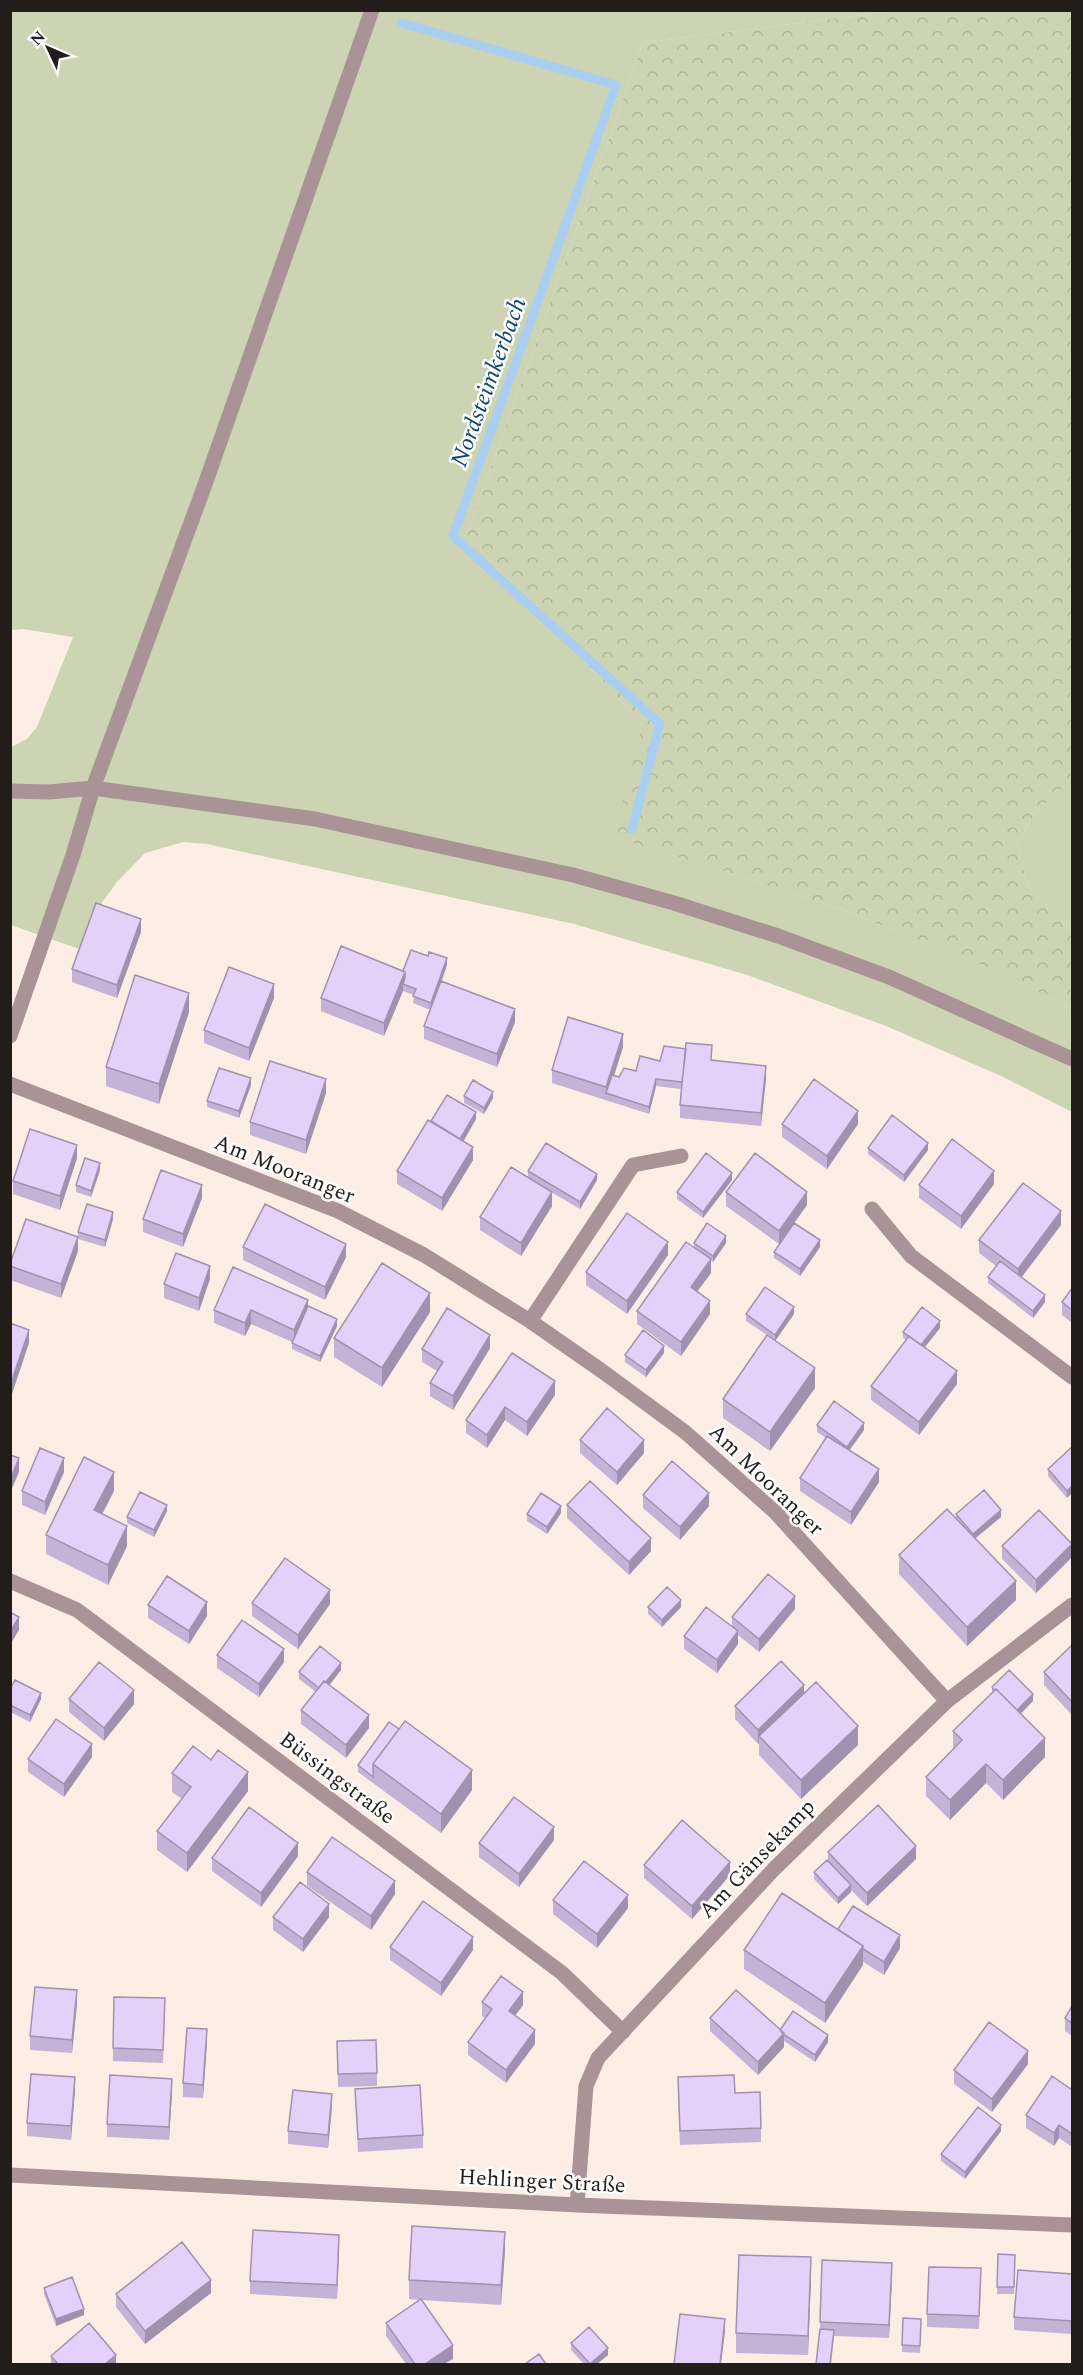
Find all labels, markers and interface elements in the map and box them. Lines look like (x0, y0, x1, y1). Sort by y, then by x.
north arrow (18, 18, 78, 78)
text: N (25, 25, 51, 51)
water label: Nordsteimkerbach (442, 292, 536, 472)
street label: Am Mooranger (209, 1126, 360, 1213)
street label: Am Mooranger (701, 1416, 831, 1544)
street label: Büssingstraße (272, 1724, 402, 1833)
street label: Am Gänsekamp (691, 1792, 823, 1926)
street label: Hehlinger Straße (457, 2161, 626, 2202)

